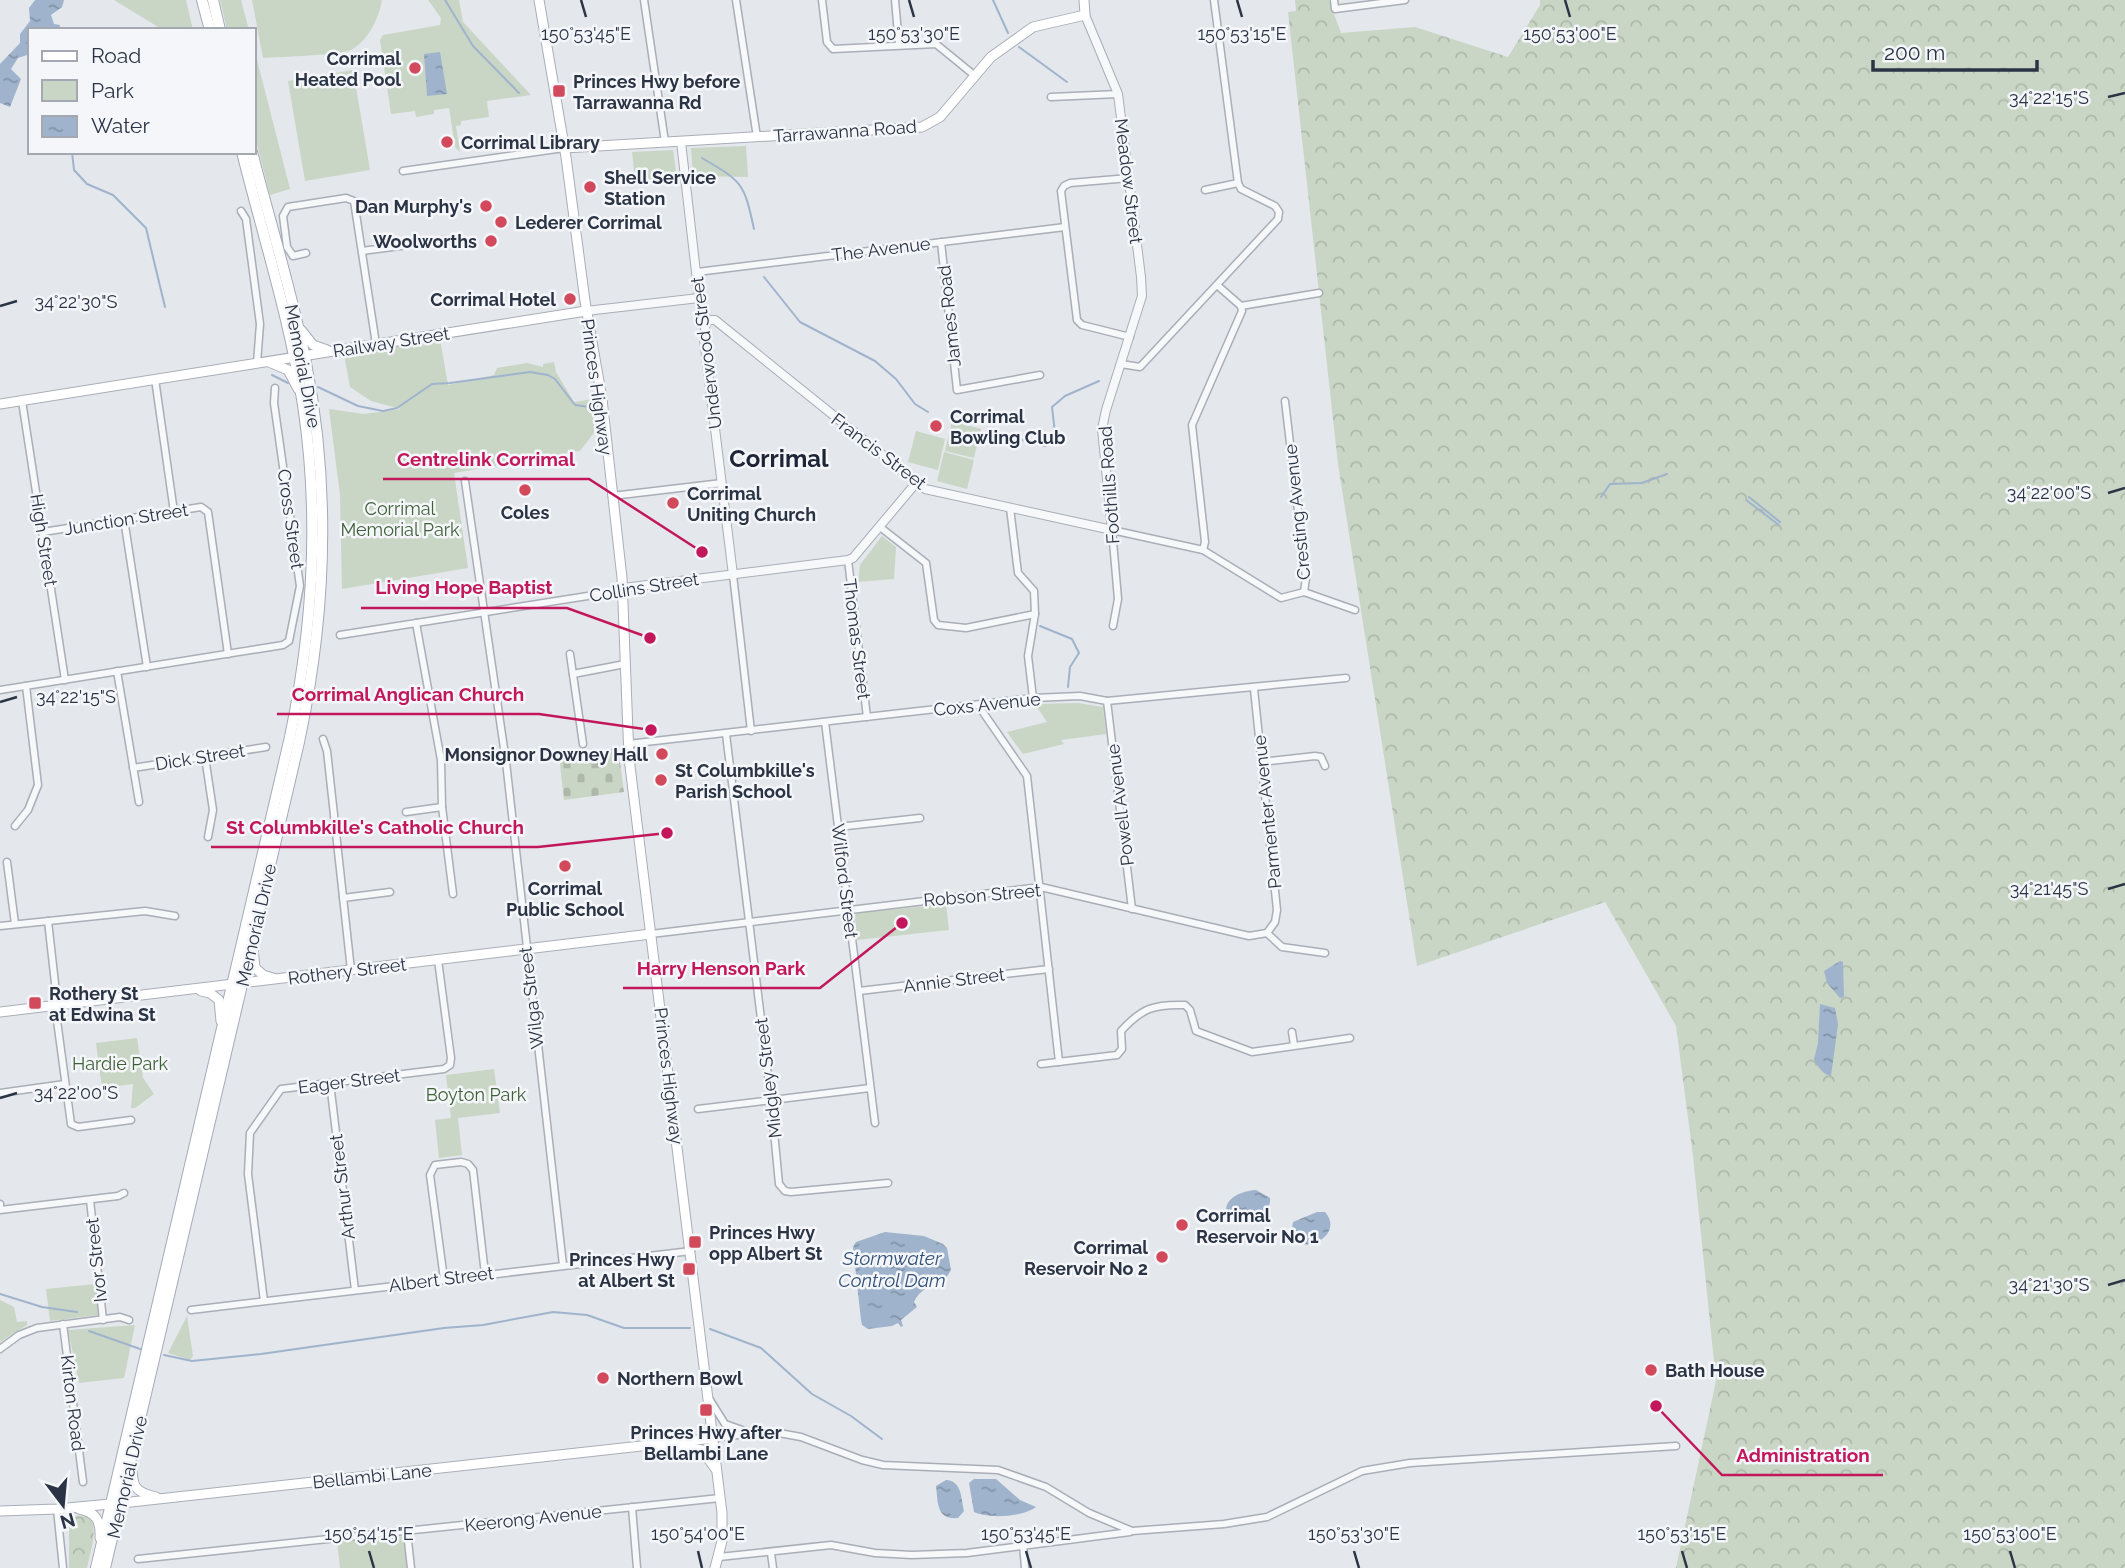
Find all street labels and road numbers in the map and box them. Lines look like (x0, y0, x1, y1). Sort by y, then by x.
street label: Tarrawanna Road (773, 116, 917, 146)
street label: Meadow Street (1111, 117, 1147, 245)
street label: The Avenue (830, 232, 932, 265)
street label: James Road (933, 264, 965, 368)
street label: Underwood Street (686, 276, 726, 430)
street label: Memorial Drive (281, 302, 325, 430)
street label: Princes Highway (577, 317, 617, 457)
street label: Railway Street (331, 322, 451, 362)
street label: Francis Street (827, 408, 931, 494)
street label: Foothills Road (1094, 425, 1124, 545)
street label: Cresting Avenue (1279, 443, 1315, 581)
street label: Cross Street (274, 468, 308, 570)
street label: High Street (26, 492, 62, 588)
street label: Junction Street (62, 499, 190, 539)
street label: Collins Street (588, 568, 700, 606)
street label: Thomas Street (839, 577, 875, 701)
street label: Coxs Avenue (932, 688, 1042, 720)
street label: Parmenter Avenue (1248, 734, 1286, 890)
street label: Dick Street (154, 740, 246, 774)
street label: Powell Avenue (1102, 742, 1138, 867)
street label: Wilford Street (828, 822, 862, 940)
street label: Memorial Drive (232, 861, 280, 988)
street label: Robson Street (922, 879, 1042, 911)
street label: Wilga Street (514, 946, 548, 1050)
street label: Rothery Street (287, 953, 407, 989)
street label: Annie Street (902, 963, 1006, 997)
street label: Princes Highway (650, 1006, 688, 1146)
street label: Midgley Street (750, 1017, 786, 1139)
street label: Eager Street (297, 1064, 401, 1098)
street label: Arthur Street (325, 1133, 359, 1241)
street label: Ivor Street (81, 1217, 111, 1303)
street label: Albert Street (387, 1262, 495, 1296)
street label: Kirton Road (57, 1354, 89, 1452)
street label: Memorial Drive (103, 1413, 151, 1540)
street label: Bellambi Lane (311, 1459, 433, 1493)
street label: Keerong Avenue (463, 1500, 603, 1536)

